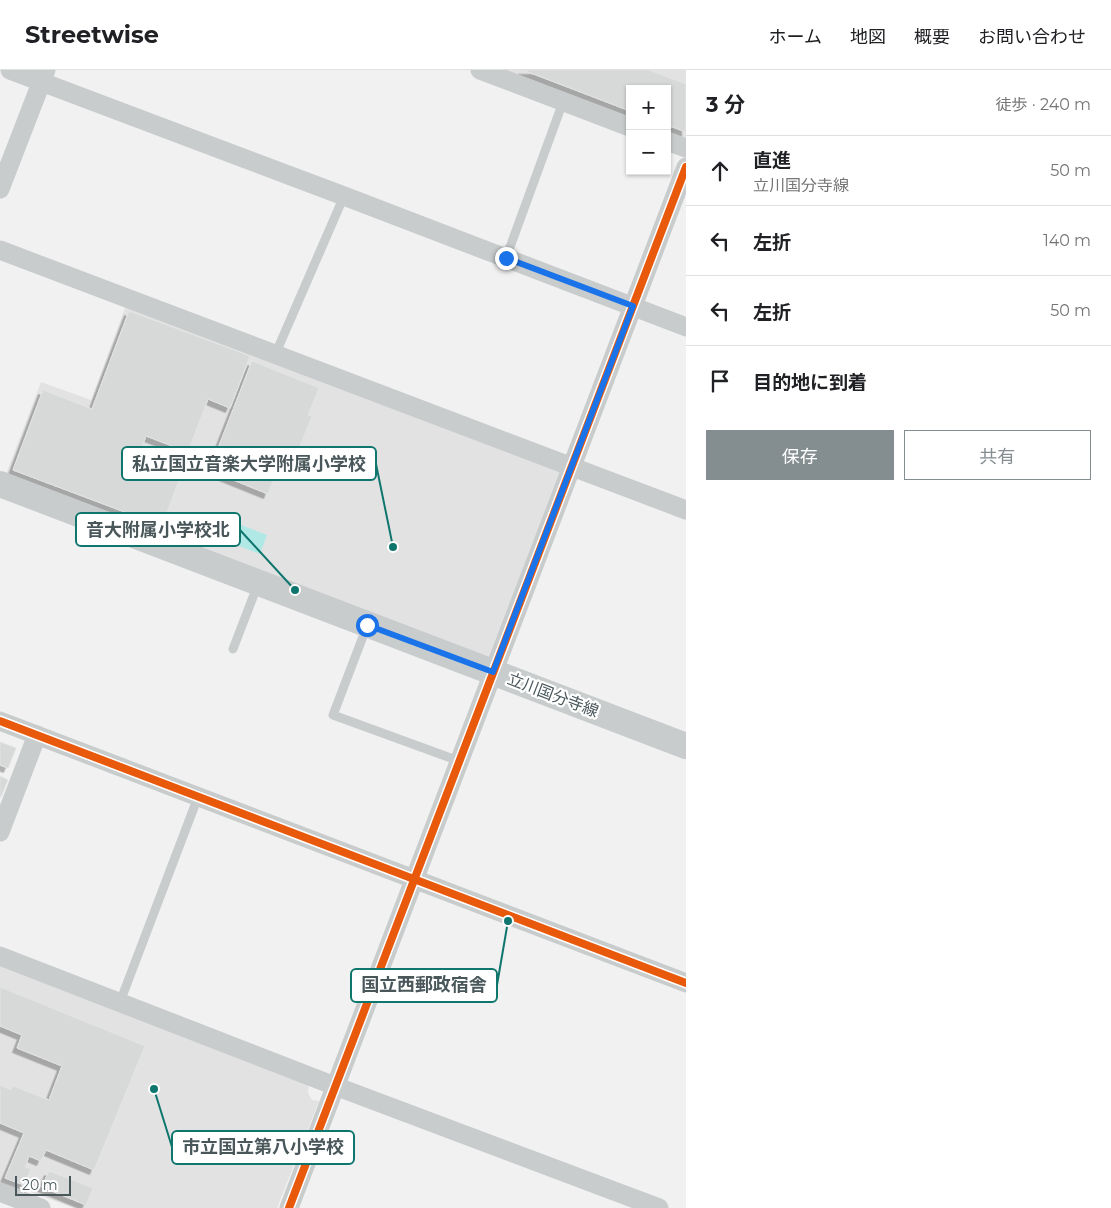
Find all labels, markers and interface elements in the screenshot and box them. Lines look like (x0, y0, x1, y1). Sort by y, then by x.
text: Streetwise (25, 20, 159, 49)
text: ホーム (769, 26, 822, 48)
text: 地図 (850, 26, 886, 48)
text: 概要 (914, 26, 950, 48)
text: お問い合わせ (978, 26, 1086, 48)
map controls (626, 85, 671, 175)
button: + (626, 85, 671, 130)
text: 3 分 (706, 92, 745, 117)
text: 徒歩 · 240 m (996, 95, 1091, 114)
button: − (626, 130, 671, 175)
text: 直進 (753, 149, 791, 172)
icon: ahead (706, 157, 734, 185)
text: 50 m (1050, 161, 1091, 180)
text: 立川国分寺線 (753, 176, 849, 195)
icon: left (706, 227, 734, 255)
text: 左折 (753, 231, 791, 254)
text: 140 m (1043, 231, 1091, 250)
route end (495, 247, 518, 270)
icon: left (706, 297, 734, 325)
text: 左折 (753, 301, 791, 324)
text: 50 m (1050, 301, 1091, 320)
icon: arrive (706, 367, 734, 395)
text: 目的地に到着 (753, 371, 867, 394)
button: 保存 (706, 430, 894, 480)
button: 共有 (904, 430, 1091, 480)
callout: 私立国立音楽大学附属小学校 (122, 447, 376, 480)
text: 私立国立音楽大学附属小学校 (132, 453, 366, 475)
callout: 音大附属小学校北 (76, 513, 240, 546)
text: 音大附属小学校北 (86, 519, 230, 541)
route start (356, 614, 379, 637)
street label: 立川国分寺線 (505, 669, 601, 721)
callout: 国立西郵政宿舎 (351, 969, 497, 1002)
text: 国立西郵政宿舎 (361, 974, 487, 996)
callout: 市立国立第八小学校 (172, 1131, 354, 1164)
text: 市立国立第八小学校 (182, 1136, 344, 1158)
scale bar (15, 1173, 71, 1196)
text: 20 m (22, 1176, 58, 1194)

